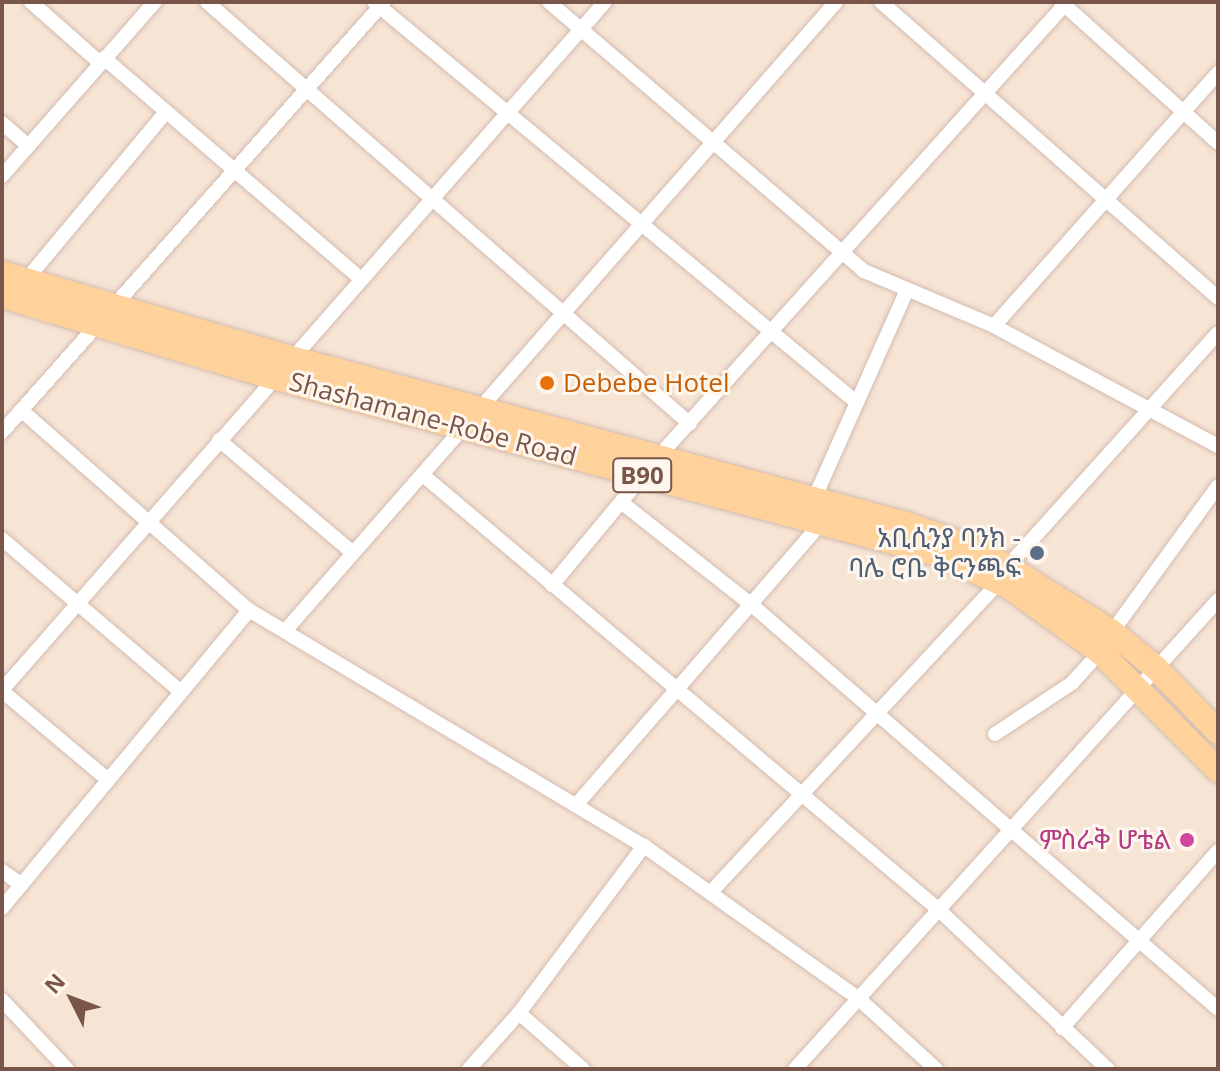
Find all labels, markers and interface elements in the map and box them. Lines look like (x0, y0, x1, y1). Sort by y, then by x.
street label: Shashamane-Robe Road (286, 366, 580, 472)
place label: Debebe Hotel (563, 367, 729, 399)
marker: Debebe Hotel (538, 374, 556, 392)
road number: B90 (612, 455, 672, 495)
place label: አቢሲንያ ባንክ - ባሌ ሮቤ ቅርንጫፍ (848, 522, 1021, 584)
marker: አቢሲንያ ባንክ - ባሌ ሮቤ ቅርንጫፍ (1028, 544, 1046, 562)
place label: ምስራቅ ሆቴል (1039, 824, 1171, 856)
marker: ምስራቅ ሆቴል (1178, 831, 1196, 849)
north arrow (32, 959, 112, 1039)
text: N (37, 966, 71, 1000)

